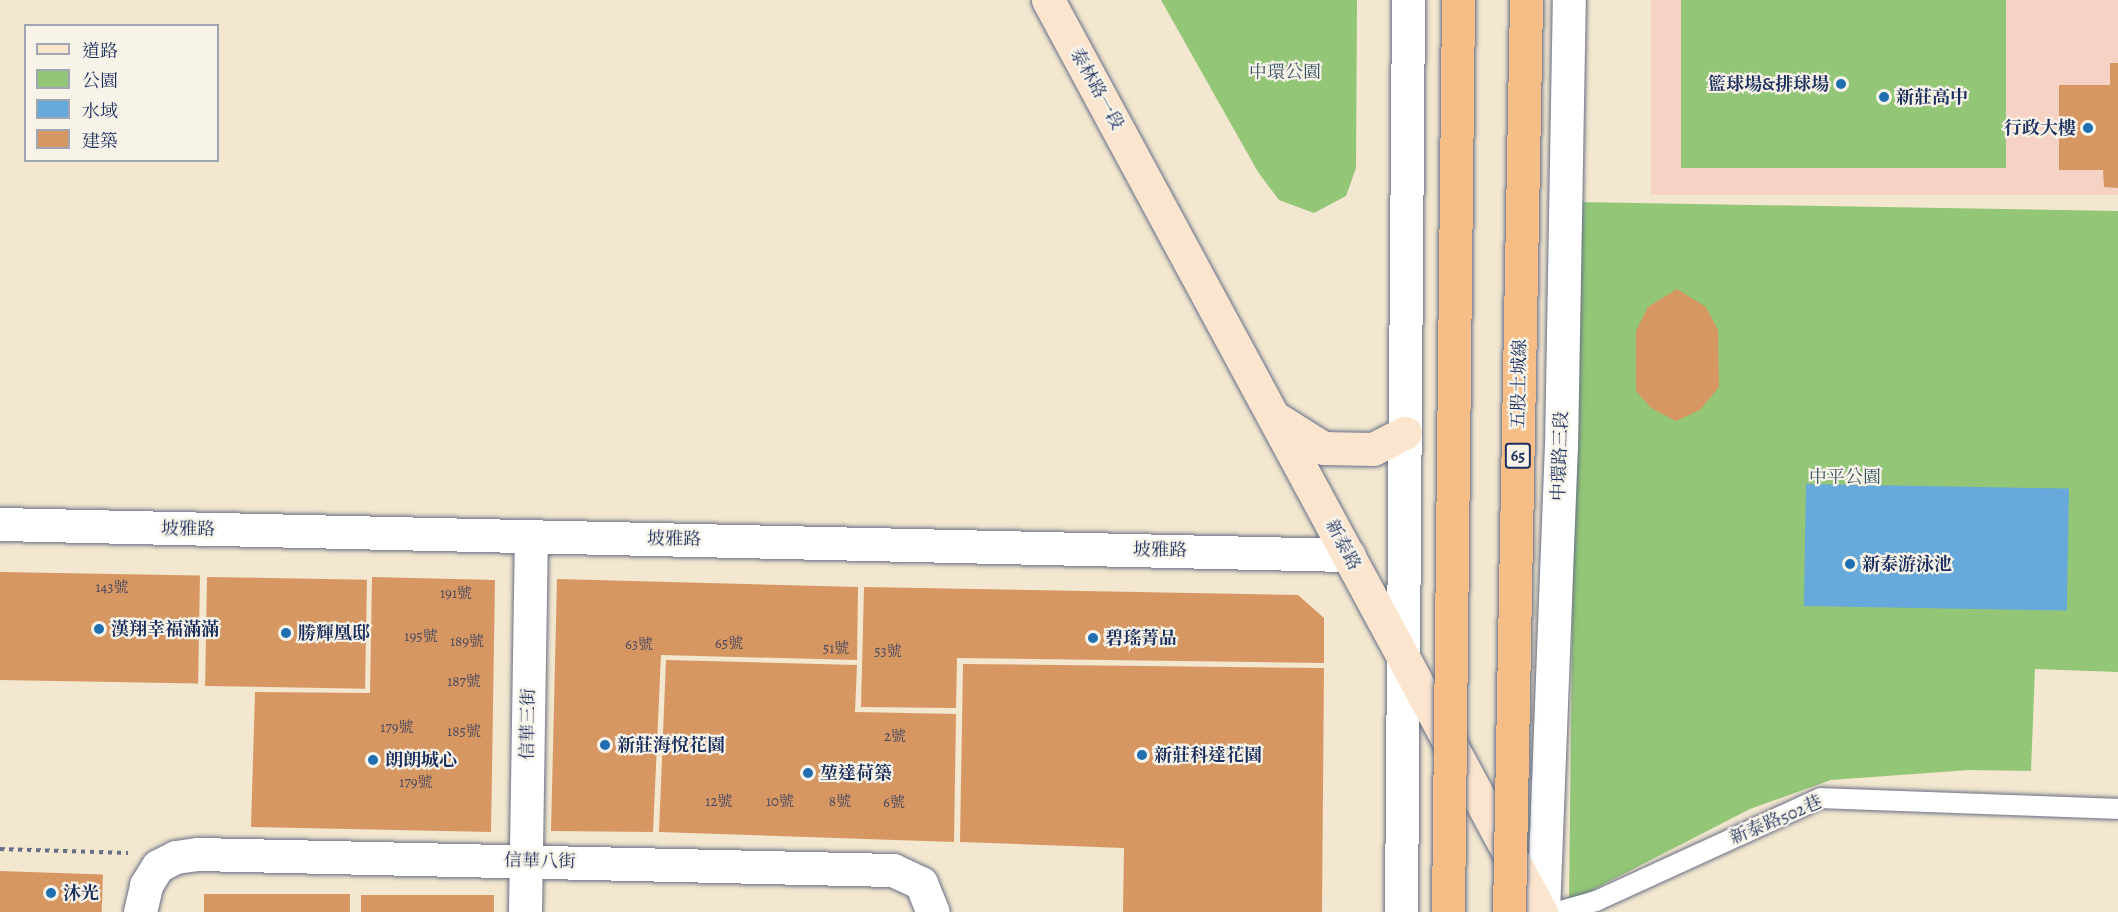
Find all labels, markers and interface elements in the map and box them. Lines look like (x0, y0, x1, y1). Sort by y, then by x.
legend (24, 24, 219, 162)
text: 道路 (82, 39, 118, 63)
street label: 泰林路一段 (1066, 44, 1128, 134)
park label: 中環公園 (1249, 61, 1321, 83)
text: 公園 (82, 69, 118, 93)
place label: 籃球場&排球場 (1708, 73, 1829, 95)
marker: 籃球場&排球場 (1834, 77, 1848, 91)
place label: 新莊高中 (1896, 86, 1968, 108)
marker: 新莊高中 (1877, 90, 1891, 104)
text: 水域 (82, 99, 118, 123)
place label: 行政大樓 (2004, 117, 2076, 139)
marker: 行政大樓 (2081, 121, 2095, 135)
text: 建築 (82, 129, 118, 153)
street label: 五股土城線 (1507, 339, 1531, 429)
street label: 中環路三段 (1548, 411, 1572, 501)
road number: 65 (1504, 443, 1532, 469)
park label: 中平公園 (1809, 466, 1881, 488)
street label: 新泰路 (1321, 516, 1365, 574)
street label: 坡雅路 (161, 518, 215, 540)
street label: 坡雅路 (647, 528, 701, 550)
street label: 坡雅路 (1133, 539, 1187, 561)
place label: 新泰游泳池 (1862, 553, 1952, 575)
marker: 新泰游泳池 (1843, 557, 1857, 571)
house number: 143號 (95, 579, 129, 597)
house number: 191號 (440, 585, 472, 603)
place label: 漢翔幸福滿滿 (111, 618, 219, 640)
marker: 漢翔幸福滿滿 (92, 622, 106, 636)
place label: 勝輝凰邸 (298, 622, 370, 644)
marker: 勝輝凰邸 (279, 626, 293, 640)
place label: 碧瑤菁品 (1105, 627, 1177, 649)
house number: 195號 (404, 628, 438, 646)
marker: 碧瑤菁品 (1086, 631, 1100, 645)
house number: 189號 (450, 633, 484, 651)
house number: 65號 (715, 635, 743, 653)
house number: 63號 (625, 636, 653, 654)
house number: 51號 (823, 640, 849, 658)
house number: 53號 (874, 643, 902, 661)
house number: 187號 (447, 673, 481, 691)
street label: 信華三街 (517, 688, 539, 760)
house number: 179號 (380, 719, 414, 737)
house number: 185號 (447, 723, 481, 741)
house number: 2號 (884, 728, 906, 746)
place label: 新莊海悅花園 (617, 734, 725, 756)
marker: 新莊海悅花園 (598, 738, 612, 752)
place label: 新莊科達花園 (1154, 744, 1262, 766)
marker: 新莊科達花園 (1135, 748, 1149, 762)
place label: 朗朗城心 (385, 749, 457, 771)
marker: 朗朗城心 (366, 753, 380, 767)
place label: 堃達荷築 (820, 762, 892, 784)
marker: 堃達荷築 (801, 766, 815, 780)
house number: 179號 (399, 774, 433, 792)
street label: 新泰路502巷 (1727, 791, 1825, 849)
house number: 12號 (705, 793, 733, 811)
house number: 10號 (766, 793, 794, 811)
house number: 8號 (829, 793, 851, 811)
house number: 6號 (883, 794, 905, 812)
street label: 信華八街 (504, 850, 576, 872)
place label: 沐光 (63, 882, 99, 904)
marker: 沐光 (44, 886, 58, 900)

